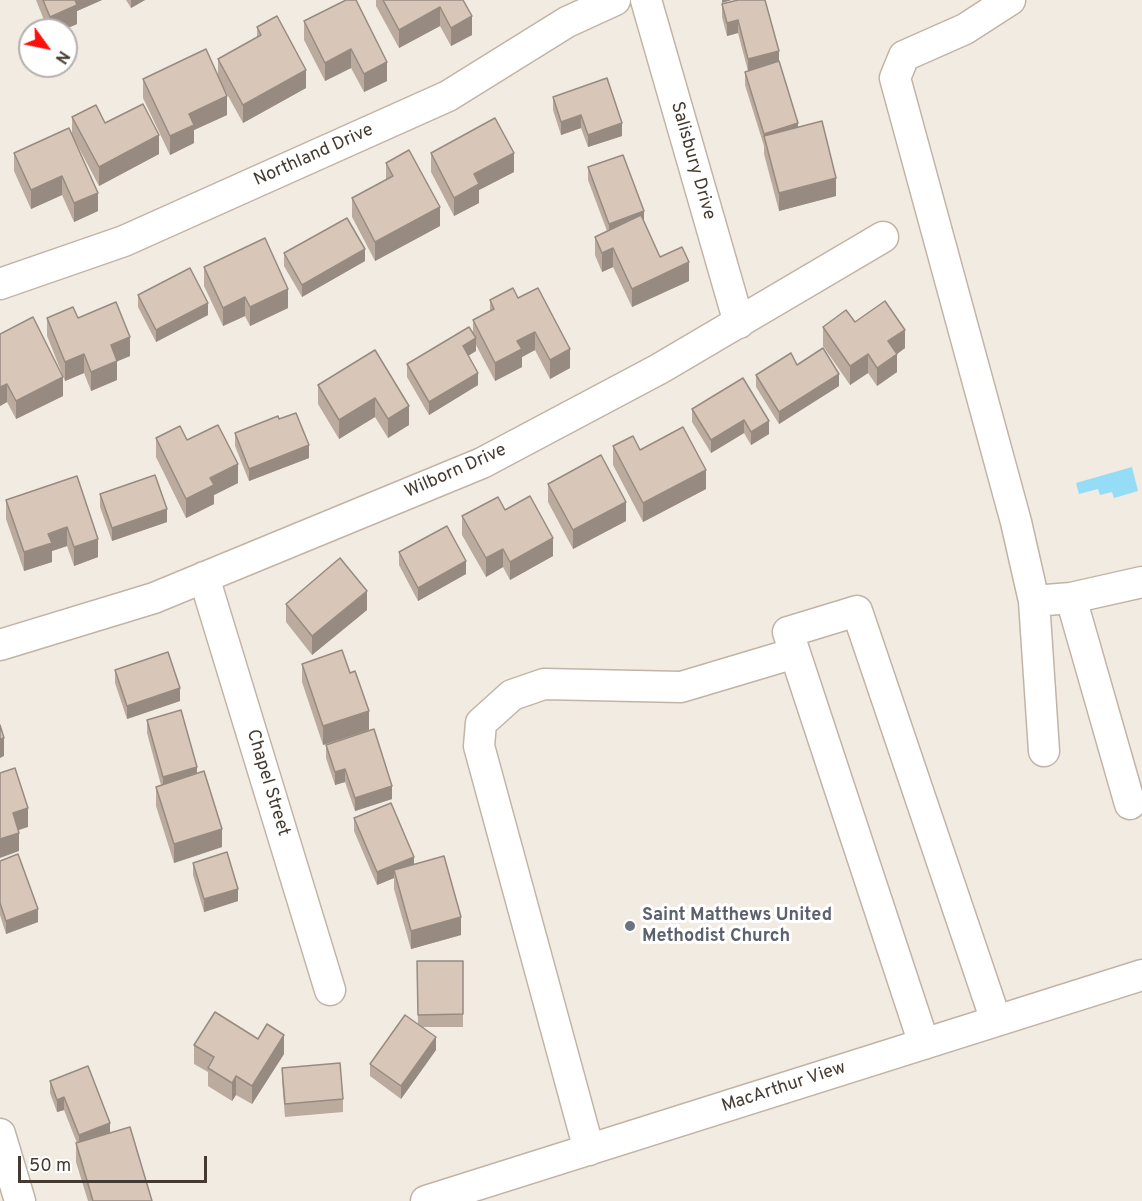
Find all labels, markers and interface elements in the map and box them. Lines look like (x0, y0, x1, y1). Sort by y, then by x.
north arrow (18, 18, 78, 78)
text: N (50, 46, 73, 67)
street label: Salisbury Drive (665, 99, 719, 223)
street label: Northland Drive (251, 120, 377, 192)
street label: Wilborn Drive (402, 440, 510, 504)
street label: Chapel Street (241, 727, 293, 839)
place label: Saint Matthews United Methodist Church (642, 905, 832, 948)
marker: Saint Matthews United Methodist Church (623, 919, 637, 933)
street label: MacArthur View (719, 1058, 849, 1118)
scale bar (21, 1144, 210, 1182)
text: 50 m (29, 1155, 71, 1178)

